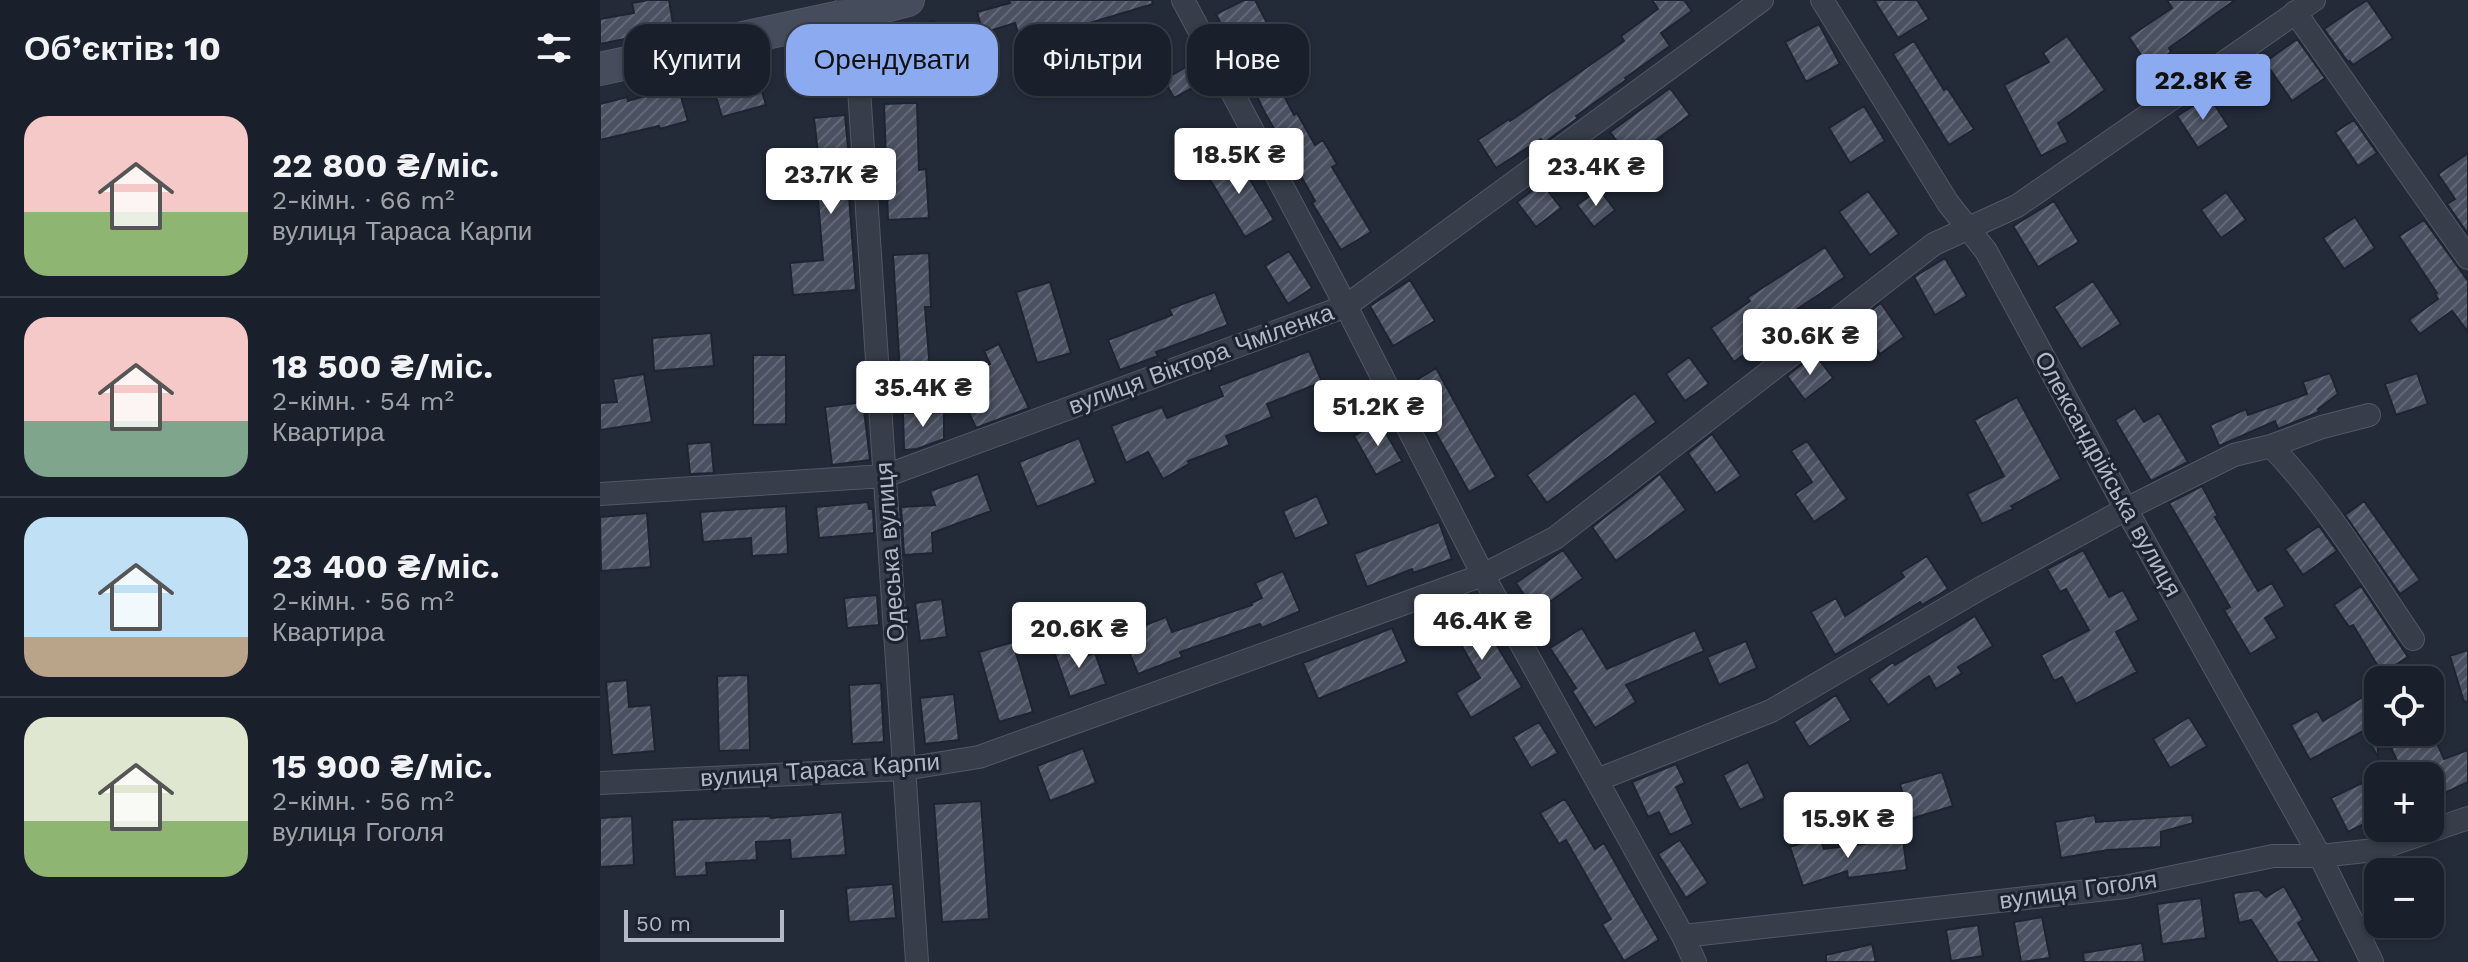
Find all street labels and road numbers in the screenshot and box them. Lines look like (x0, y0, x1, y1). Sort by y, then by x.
street label: вулиця Віктора Чміленка (1065, 298, 1338, 420)
street label: Олександрійська вулиця (2029, 346, 2187, 602)
street label: Одеська вулиця (870, 461, 910, 643)
street label: вулиця Тараса Карпи (699, 748, 941, 792)
street label: вулиця Гоголя (1997, 865, 2159, 915)

